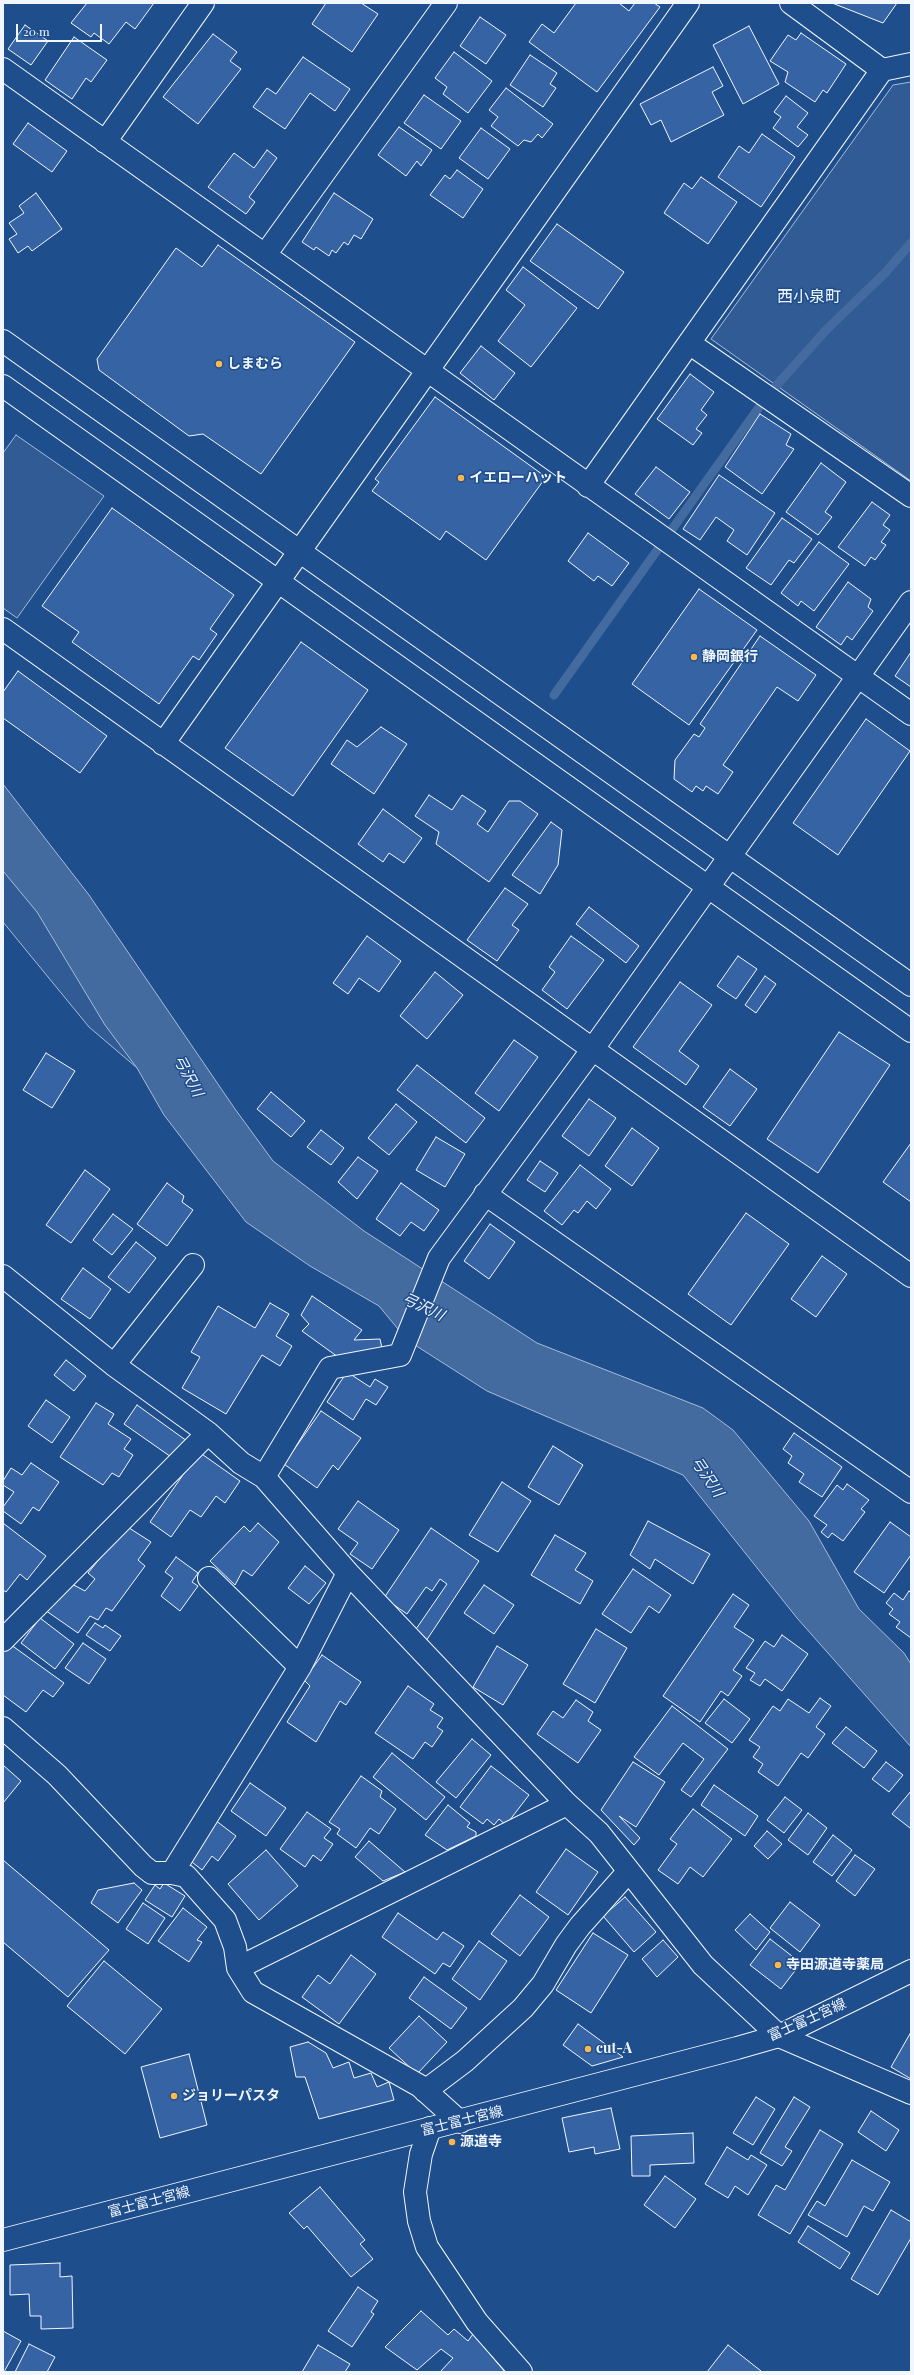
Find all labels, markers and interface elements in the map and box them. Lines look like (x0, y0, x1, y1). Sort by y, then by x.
scale bar (18, 16, 104, 42)
text: 20 m (23, 23, 50, 39)
district label: 西小泉町 (777, 287, 841, 307)
place label: しまむら (227, 356, 283, 372)
marker: しまむら (214, 359, 224, 369)
place label: イエローハット (469, 470, 567, 486)
marker: イエローハット (456, 473, 466, 483)
place label: 静岡銀行 (702, 649, 758, 665)
marker: 静岡銀行 (689, 652, 699, 662)
water label: 弓沢川 (169, 1052, 207, 1100)
water label: 弓沢川 (399, 1289, 447, 1325)
water label: 弓沢川 (687, 1453, 727, 1501)
place label: 寺田源道寺薬局 (786, 1957, 884, 1973)
marker: 寺田源道寺薬局 (773, 1960, 783, 1970)
street label: 富士富士宮線 (765, 1995, 849, 2045)
place label: cut-A (596, 2041, 632, 2057)
marker: cut-A (583, 2044, 593, 2054)
place label: ジョリーパスタ (182, 2088, 280, 2104)
marker: ジョリーパスタ (169, 2091, 179, 2101)
street label: 富士富士宮線 (419, 2103, 505, 2139)
place label: 源道寺 (460, 2134, 502, 2150)
marker: 源道寺 (447, 2137, 457, 2147)
street label: 富士富士宮線 (106, 2183, 192, 2221)

